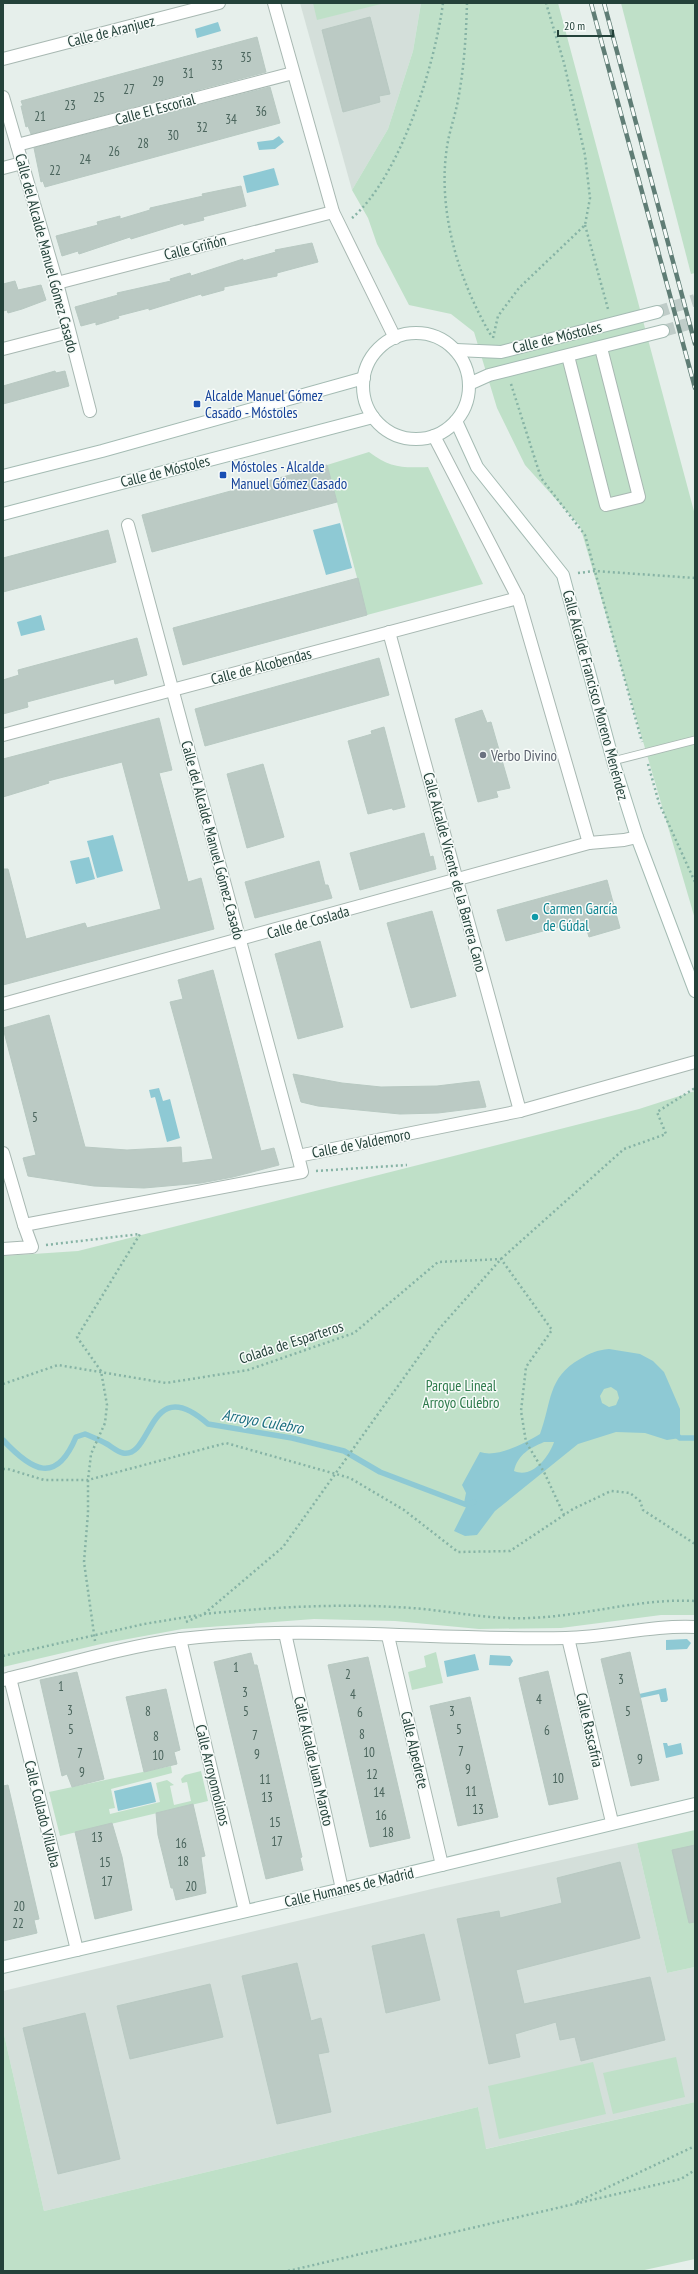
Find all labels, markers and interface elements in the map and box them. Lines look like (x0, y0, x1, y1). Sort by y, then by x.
street label: Calle de Aranjuez (65, 11, 157, 51)
scale bar (558, 12, 613, 38)
text: 20 m (564, 18, 585, 33)
house number: 35 (240, 49, 252, 66)
house number: 33 (211, 57, 223, 74)
house number: 31 (182, 65, 194, 82)
house number: 29 (152, 73, 164, 90)
house number: 27 (123, 81, 135, 98)
house number: 25 (93, 89, 105, 106)
street label: Calle El Escorial (113, 89, 198, 129)
house number: 23 (64, 97, 76, 114)
house number: 36 (255, 103, 267, 120)
house number: 21 (34, 108, 46, 125)
house number: 34 (225, 111, 237, 128)
house number: 32 (196, 119, 208, 136)
house number: 30 (167, 127, 179, 144)
house number: 28 (137, 135, 149, 152)
house number: 26 (108, 143, 120, 160)
street label: Calle del Alcalde Manuel Gómez Casado (11, 151, 83, 355)
house number: 24 (79, 151, 91, 168)
house number: 22 (49, 162, 61, 179)
street label: Calle Griñón (162, 230, 228, 264)
street label: Calle de Móstoles (510, 317, 604, 357)
place label: Alcalde Manuel Gómez Casado - Móstoles (205, 386, 323, 422)
marker: Alcalde Manuel Gómez Casado - Móstoles (192, 399, 202, 409)
street label: Calle de Móstoles (118, 451, 212, 491)
place label: Móstoles - Alcalde Manuel Gómez Casado (231, 457, 347, 493)
marker: Móstoles - Alcalde Manuel Gómez Casado (218, 470, 228, 480)
street label: Calle Alcalde Francisco Moreno Menéndez (559, 588, 633, 802)
street label: Calle de Alcobendas (209, 643, 313, 689)
street label: Calle del Alcalde Manuel Gómez Casado (177, 738, 249, 942)
place label: Verbo Divino (490, 746, 557, 765)
marker: Verbo Divino (478, 750, 488, 760)
street label: Calle Alcalde Vicente de la Barrera Cano (419, 770, 491, 974)
place label: Carmen García de Gúdal (543, 899, 618, 935)
street label: Calle de Coslada (265, 901, 351, 943)
marker: Carmen García de Gúdal (530, 912, 540, 922)
house number: 5 (32, 1109, 38, 1126)
street label: Calle de Valdemoro (310, 1124, 412, 1162)
street label: Colada de Esparteros (237, 1316, 345, 1368)
park label: Parque Lineal Arroyo Culebro (423, 1376, 499, 1412)
water label: Arroyo Culebro (221, 1404, 306, 1438)
house number: 1 (233, 1659, 239, 1676)
house number: 2 (345, 1666, 351, 1683)
house number: 3 (618, 1671, 624, 1688)
house number: 1 (58, 1678, 64, 1695)
house number: 3 (242, 1684, 248, 1701)
house number: 4 (350, 1686, 356, 1703)
house number: 4 (536, 1691, 542, 1708)
street label: Calle Rascafria (572, 1691, 608, 1769)
street label: Calle Alcalde Juan Maroto (290, 1694, 338, 1828)
house number: 3 (67, 1702, 73, 1719)
house number: 8 (145, 1703, 151, 1720)
house number: 5 (243, 1703, 249, 1720)
house number: 3 (449, 1703, 455, 1720)
house number: 5 (625, 1703, 631, 1720)
house number: 6 (357, 1704, 363, 1721)
street label: Calle Alpedrete (397, 1709, 433, 1791)
house number: 5 (68, 1721, 74, 1738)
house number: 5 (456, 1721, 462, 1738)
street label: Calle Arroyomolinos (191, 1722, 235, 1828)
house number: 6 (544, 1722, 550, 1739)
house number: 8 (359, 1726, 365, 1743)
house number: 7 (252, 1727, 258, 1744)
house number: 8 (153, 1728, 159, 1745)
house number: 7 (458, 1743, 464, 1760)
house number: 10 (363, 1744, 375, 1761)
house number: 7 (77, 1745, 83, 1762)
house number: 9 (254, 1746, 260, 1763)
house number: 10 (152, 1747, 164, 1764)
house number: 9 (637, 1751, 643, 1768)
street label: Calle Collado Villalba (20, 1758, 66, 1870)
house number: 9 (465, 1761, 471, 1778)
house number: 9 (79, 1764, 85, 1781)
house number: 12 (366, 1766, 378, 1783)
house number: 10 (552, 1770, 564, 1787)
house number: 11 (259, 1771, 271, 1788)
house number: 11 (465, 1783, 477, 1800)
house number: 14 (373, 1784, 385, 1801)
house number: 13 (261, 1789, 273, 1806)
house number: 13 (472, 1801, 484, 1818)
house number: 16 (375, 1807, 387, 1824)
house number: 15 (269, 1814, 281, 1831)
house number: 18 (382, 1824, 394, 1841)
house number: 13 (91, 1829, 103, 1846)
house number: 17 (271, 1833, 283, 1850)
house number: 16 (175, 1835, 187, 1852)
house number: 18 (177, 1853, 189, 1870)
house number: 15 (99, 1854, 111, 1871)
street label: Calle Humanes de Madrid (282, 1863, 416, 1911)
house number: 17 (101, 1873, 113, 1890)
house number: 20 (185, 1878, 197, 1895)
house number: 20 (13, 1898, 25, 1915)
house number: 22 (12, 1915, 24, 1932)

